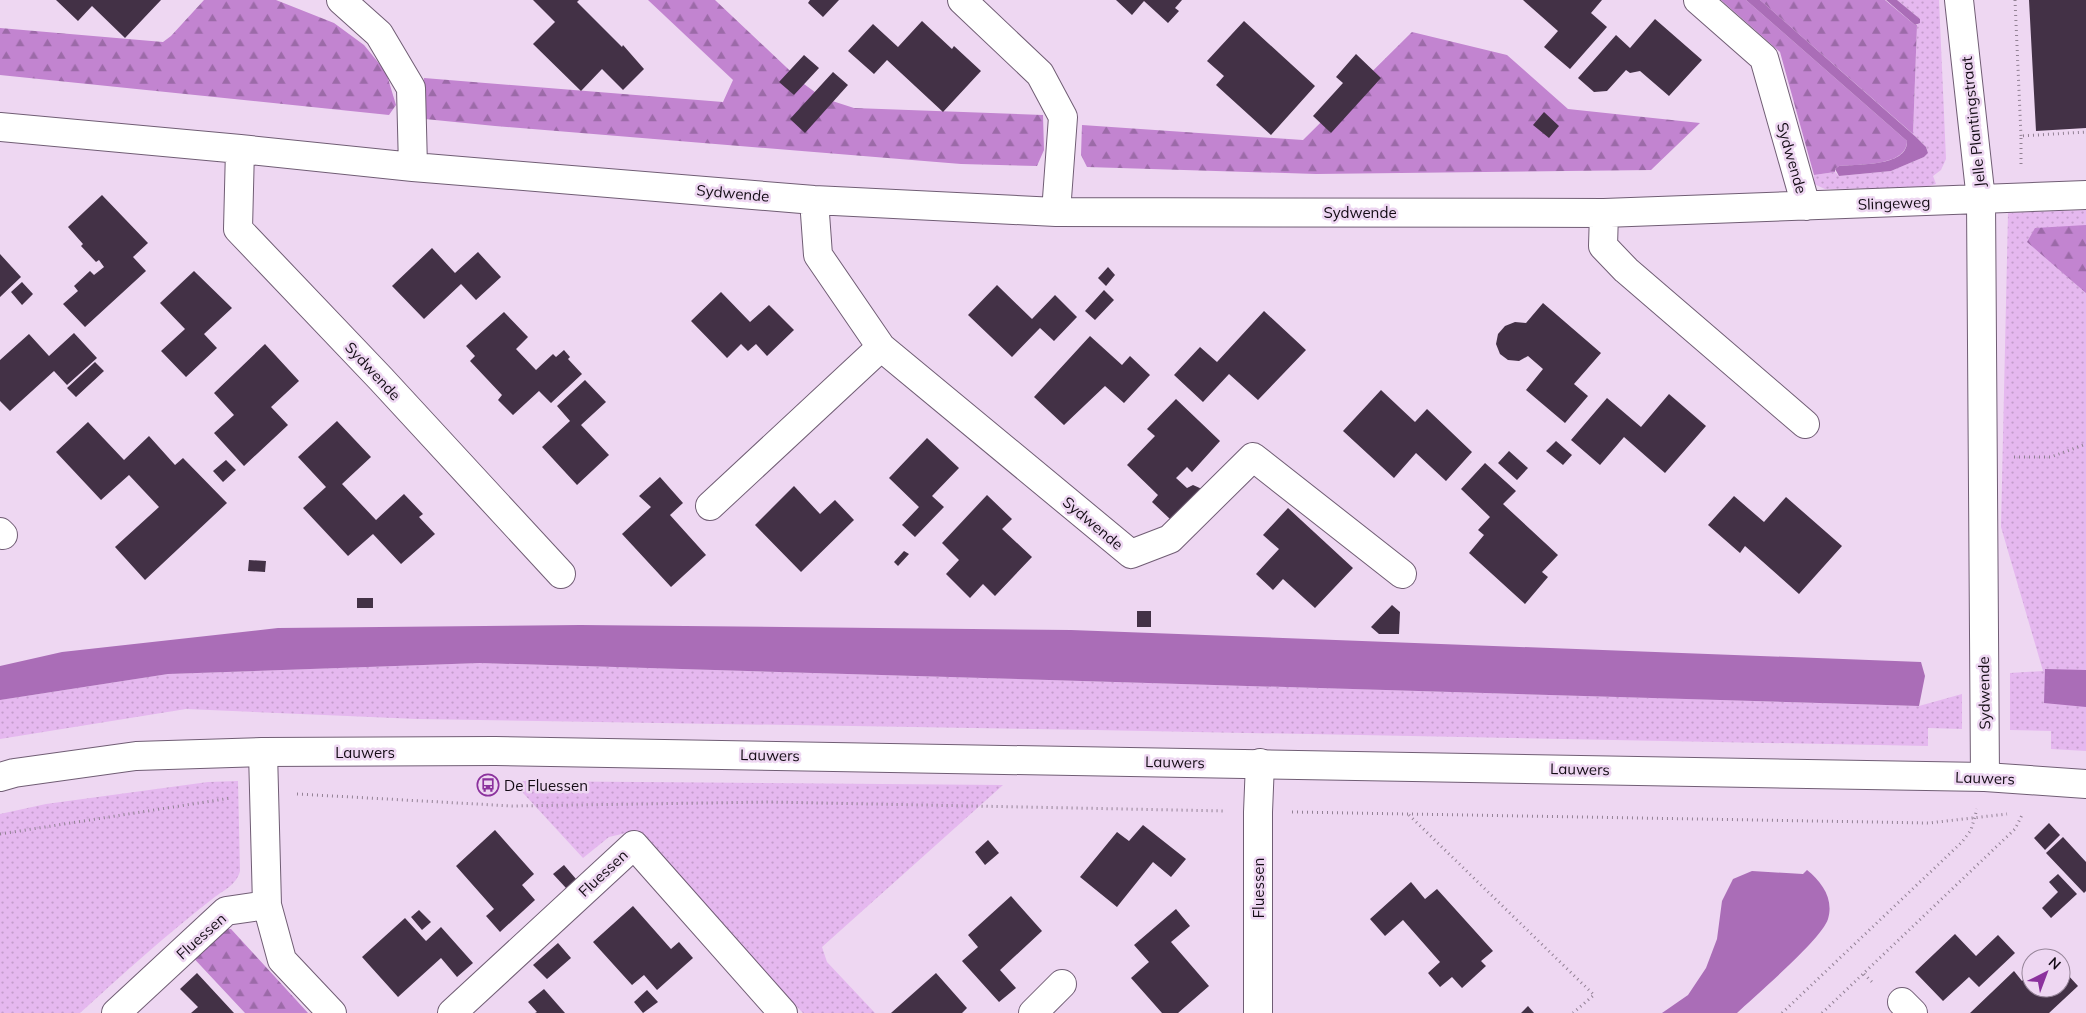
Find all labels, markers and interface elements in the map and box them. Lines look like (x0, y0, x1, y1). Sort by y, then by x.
street label: Jelle Plantingstraat (1957, 56, 1989, 188)
street label: Sydwende (1773, 120, 1811, 196)
street label: Sydwende (696, 180, 770, 206)
street label: Slingeweg (1857, 192, 1931, 214)
street label: Sydwende (1323, 203, 1397, 222)
street label: Sydwende (341, 338, 405, 404)
street label: Sydwende (1059, 492, 1127, 554)
street label: Sydwende (1974, 656, 1994, 730)
street label: Lauwers (335, 743, 395, 762)
street label: Lauwers (740, 745, 800, 765)
street label: Lauwers (1145, 752, 1205, 772)
street label: Lauwers (1550, 759, 1610, 779)
street label: Lauwers (1955, 767, 2015, 789)
bus stop icon: De Fluessen (476, 773, 500, 797)
place label: De Fluessen (504, 776, 588, 795)
street label: Fluessen (574, 845, 632, 901)
street label: Fluessen (1249, 858, 1268, 918)
street label: Fluessen (172, 909, 230, 963)
north arrow (2021, 948, 2071, 998)
text: N (2045, 953, 2065, 974)

